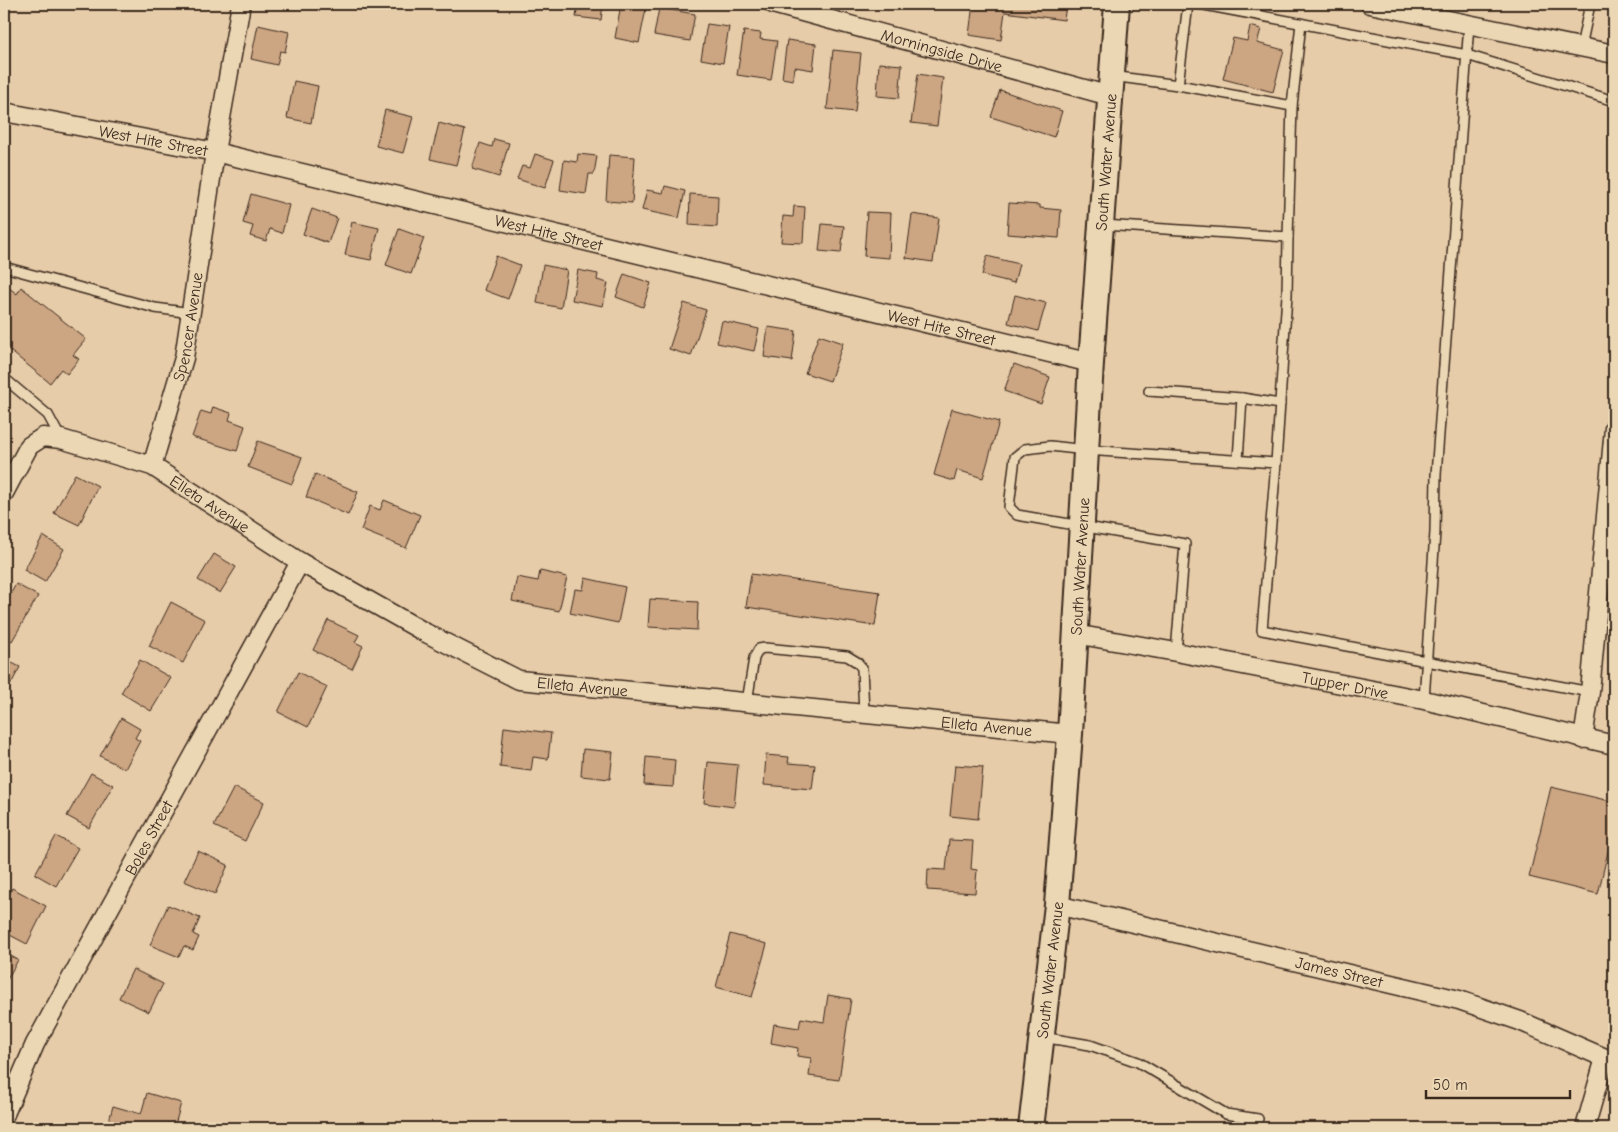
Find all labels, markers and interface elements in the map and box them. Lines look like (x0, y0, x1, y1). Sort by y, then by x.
street label: Morningside Drive (879, 26, 1004, 76)
street label: South Water Avenue (1093, 93, 1120, 232)
street label: West Hite Street (97, 122, 209, 160)
street label: West Hite Street (493, 212, 605, 255)
street label: Spencer Avenue (170, 271, 207, 384)
street label: West Hite Street (886, 306, 997, 350)
street label: Elleta Avenue (166, 472, 253, 537)
street label: South Water Avenue (1068, 497, 1093, 636)
street label: Tupper Drive (1300, 669, 1390, 703)
street label: Elleta Avenue (536, 674, 629, 701)
street label: Elleta Avenue (940, 713, 1033, 740)
street label: Boles Street (122, 797, 177, 878)
street label: South Water Avenue (1033, 901, 1067, 1040)
street label: James Street (1294, 954, 1385, 992)
scale bar (1426, 1067, 1569, 1099)
text: 50 m (1433, 1076, 1468, 1094)

